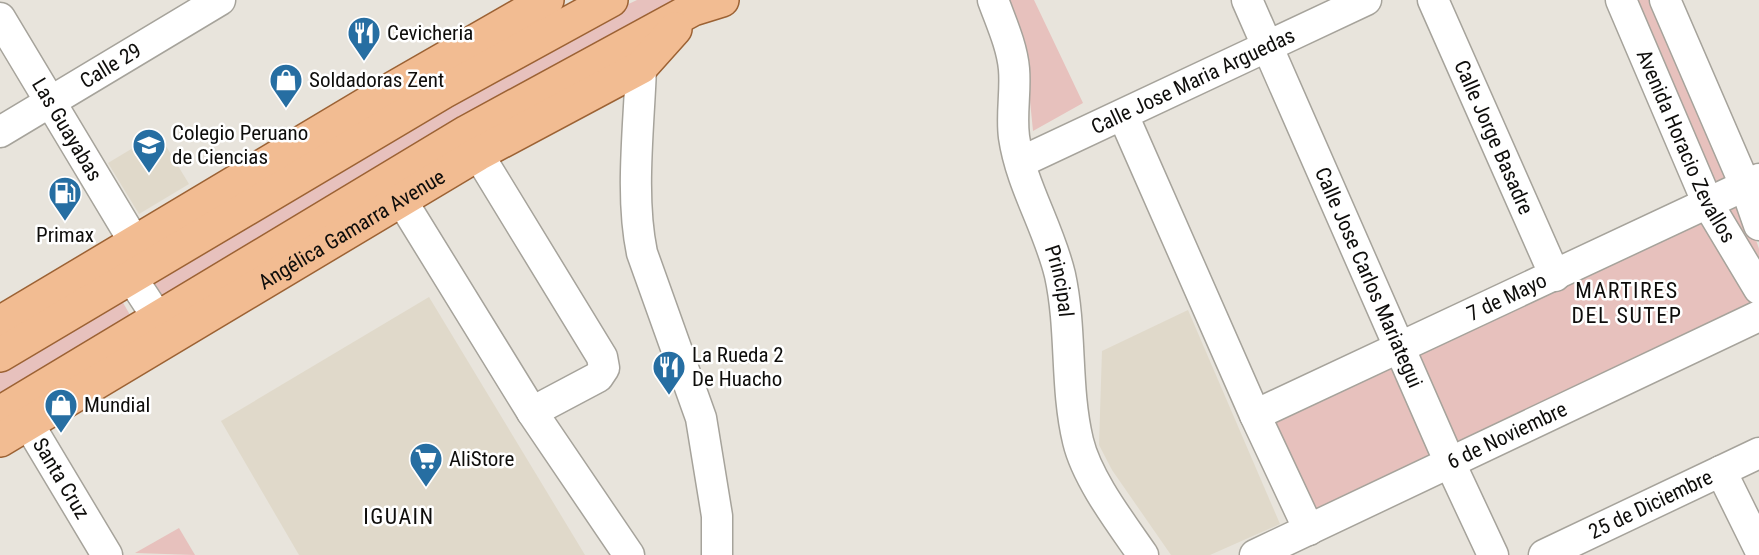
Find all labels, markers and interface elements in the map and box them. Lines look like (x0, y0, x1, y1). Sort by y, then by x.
restaurant icon: Cevicheria (346, 15, 382, 62)
place label: Cevicheria (387, 21, 473, 45)
street label: Calle Jose Maria Arguedas (1087, 23, 1299, 139)
street label: Calle 29 (76, 38, 146, 93)
street label: Avenida Horacio Zevallos (1632, 46, 1740, 247)
street label: Calle Jorge Basadre (1449, 56, 1538, 218)
shop icon: Soldadoras Zent (268, 62, 304, 109)
place label: Soldadoras Zent (309, 68, 444, 92)
street label: Las Guayabas (27, 74, 107, 185)
place label: Colegio Peruano de Ciencias (172, 121, 308, 169)
school or university icon: Colegio Peruano de Ciencias (131, 127, 167, 174)
street label: Angélica Gamarra Avenue (254, 164, 449, 294)
street label: Calle Jose Carlos Mariategui (1310, 164, 1427, 391)
fuel station icon: Primax (47, 175, 83, 222)
place label: Primax (36, 223, 94, 247)
street label: Principal (1040, 242, 1078, 318)
street label: 7 de Mayo (1463, 268, 1550, 326)
district label: MARTIRES DEL SUTEP (1572, 278, 1682, 328)
place label: La Rueda 2 De Huacho (692, 343, 784, 391)
restaurant icon: La Rueda 2 De Huacho (651, 349, 687, 396)
shop icon: Mundial (43, 387, 79, 434)
place label: Mundial (84, 393, 150, 417)
street label: 6 de Noviembre (1443, 397, 1571, 474)
street label: Santa Cruz (28, 434, 95, 523)
supermarket icon: AliStore (408, 441, 444, 488)
place label: AliStore (449, 447, 514, 471)
street label: 25 de Diciembre (1585, 465, 1716, 544)
district label: IGUAIN (363, 504, 435, 529)

